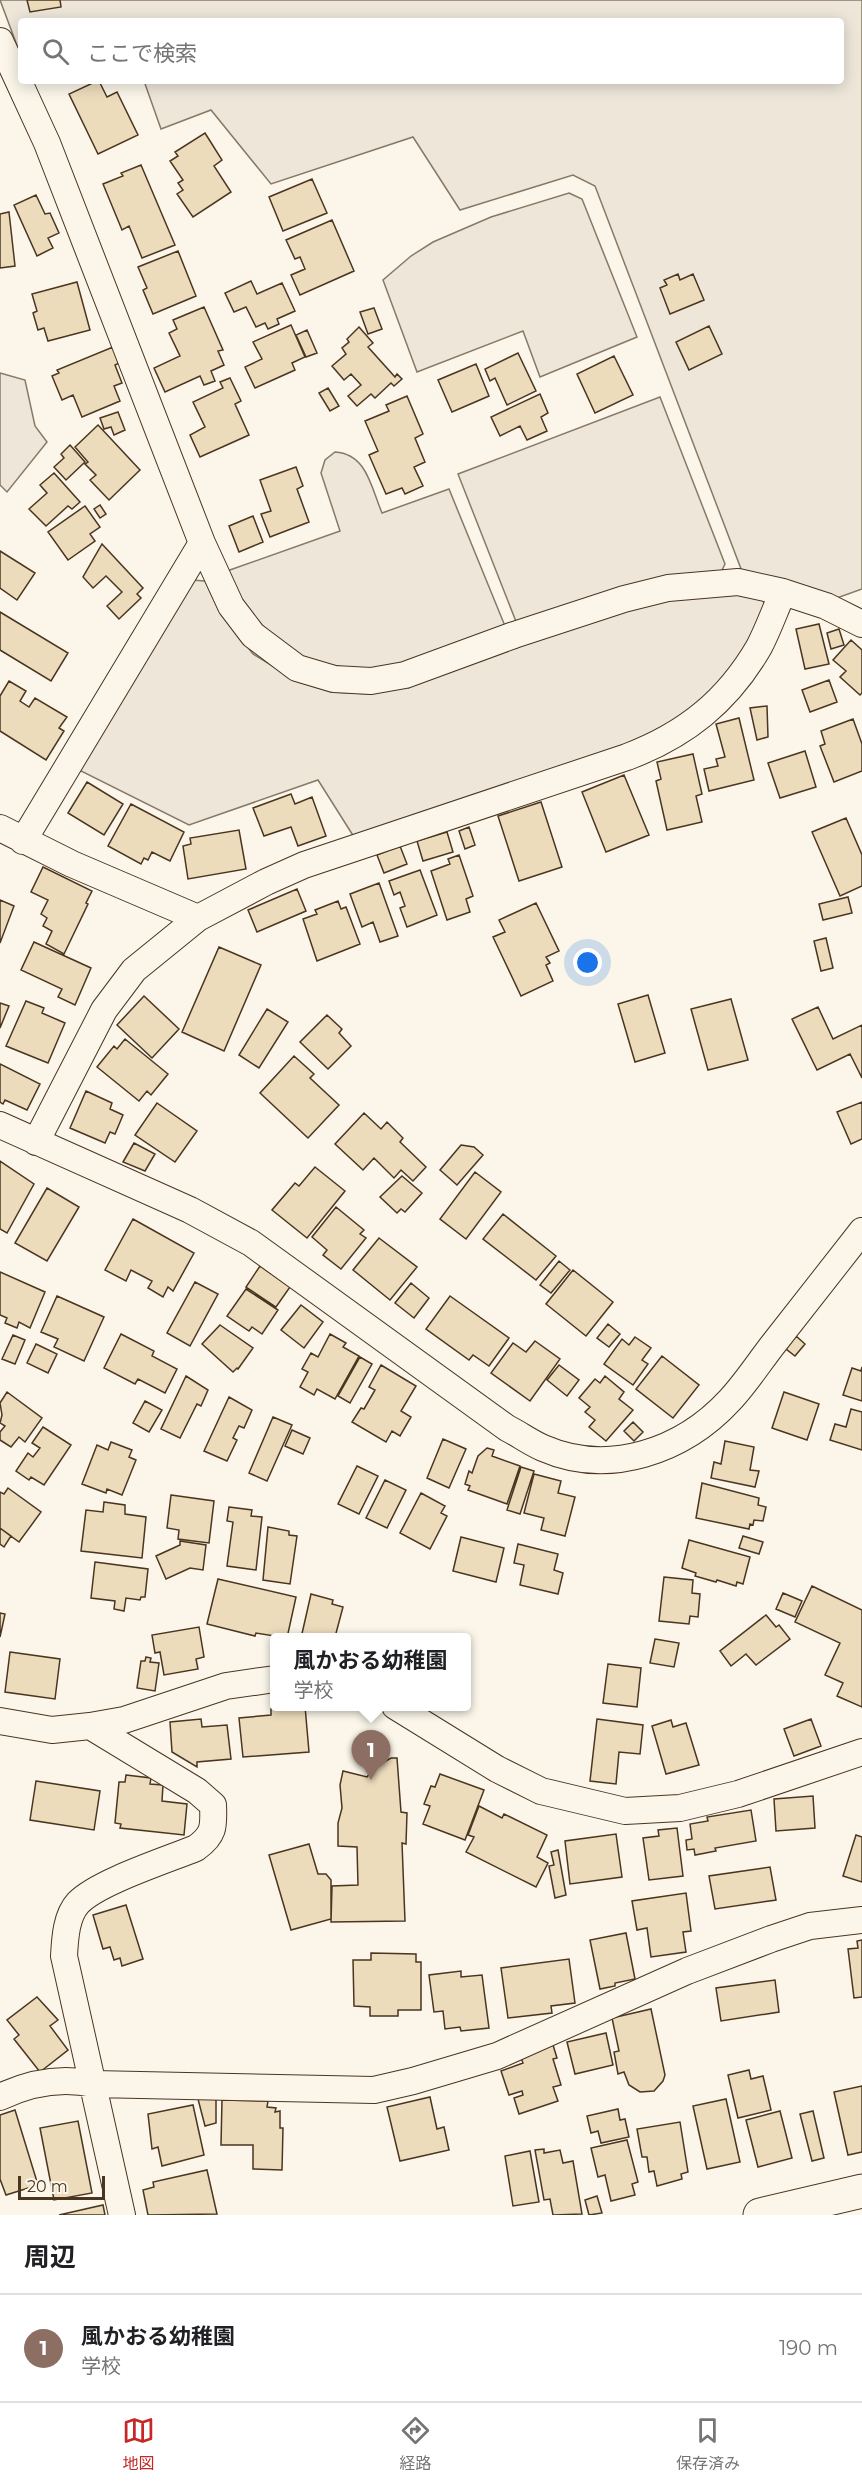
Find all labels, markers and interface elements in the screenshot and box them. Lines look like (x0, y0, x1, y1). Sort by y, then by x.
search box (18, 18, 844, 84)
icon: search (39, 35, 72, 68)
text: ここで検索 (87, 40, 197, 67)
your location (573, 948, 602, 977)
popup (270, 1633, 471, 1711)
text: 風かおる幼稚園 (293, 1647, 448, 1674)
text: 学校 (293, 1678, 333, 1702)
pin: 1 (352, 1730, 391, 1780)
scale bar (18, 2173, 105, 2200)
text: 20 m (27, 2177, 68, 2196)
text: 周辺 (24, 2241, 76, 2273)
text: 風かおる幼稚園 (81, 2323, 235, 2350)
text: 1 (40, 2336, 47, 2360)
text: 190 m (779, 2336, 838, 2360)
text: 学校 (81, 2354, 121, 2378)
tab: 地図 (122, 2414, 155, 2474)
tab: 経路 (399, 2414, 432, 2474)
tab: 保存済み (676, 2414, 740, 2474)

